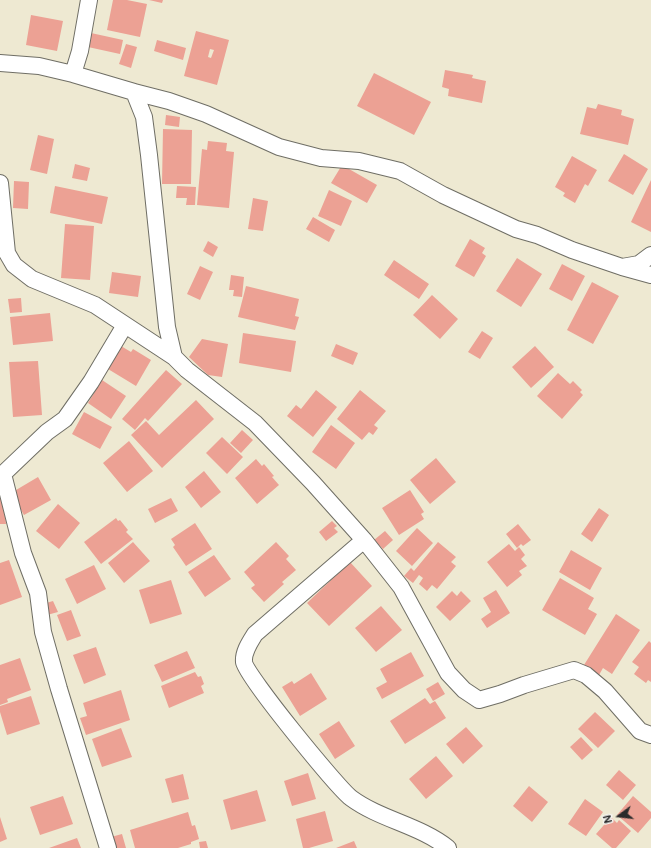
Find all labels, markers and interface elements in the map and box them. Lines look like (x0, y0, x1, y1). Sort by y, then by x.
north arrow (599, 796, 639, 836)
text: N (599, 813, 615, 825)

